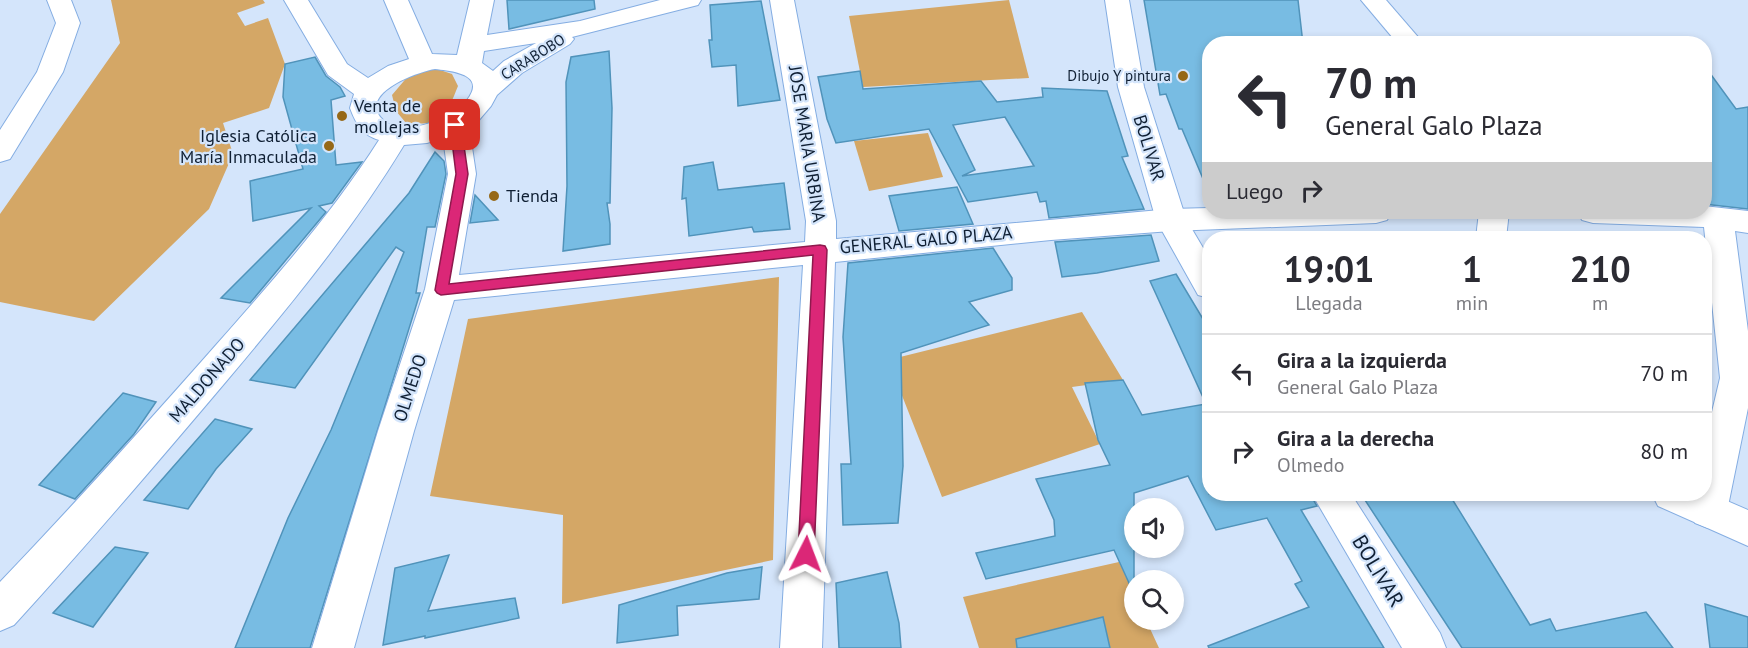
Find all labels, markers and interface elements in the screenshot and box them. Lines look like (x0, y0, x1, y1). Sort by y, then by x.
street label: CARABOBO (497, 29, 568, 84)
text: 70 m (1325, 55, 1417, 110)
icon: left (1226, 60, 1304, 138)
street label: JOSE MARIA URBINA (784, 63, 831, 224)
place label: Dibujo Y pintura (1067, 66, 1171, 85)
marker: Dibujo Y pintura (1176, 69, 1190, 83)
place label: Venta de mollejas (353, 94, 421, 138)
pin (429, 99, 480, 150)
icon: arrive (438, 108, 471, 141)
text: General Galo Plaza (1325, 108, 1543, 142)
marker: Venta de mollejas (335, 109, 349, 123)
street label: BOLIVAR (1129, 112, 1171, 184)
place label: Iglesia Católica María Inmaculada (180, 124, 317, 168)
marker: Iglesia Católica María Inmaculada (322, 139, 336, 153)
icon: right (1295, 174, 1328, 207)
text: Luego (1226, 177, 1283, 205)
place label: Tienda (506, 184, 558, 207)
marker: Tienda (487, 189, 501, 203)
street label: GENERAL GALO PLAZA (839, 220, 1014, 259)
text: 19:01 (1283, 245, 1375, 292)
text: 1 (1462, 245, 1482, 292)
text: 210 (1570, 245, 1631, 292)
text: Llegada (1295, 290, 1363, 316)
text: min (1456, 290, 1488, 316)
text: m (1592, 290, 1608, 316)
street label: MALDONADO (164, 333, 250, 427)
text: Gira a la izquierda (1277, 346, 1447, 374)
street label: OLMEDO (388, 351, 431, 424)
icon: left (1226, 357, 1259, 390)
text: 70 m (1640, 359, 1688, 387)
text: General Galo Plaza (1277, 374, 1438, 400)
text: Gira a la derecha (1277, 424, 1434, 452)
icon: right (1226, 435, 1259, 468)
text: 80 m (1640, 437, 1688, 465)
text: Olmedo (1277, 452, 1344, 478)
map controls (1124, 498, 1184, 630)
button: sound (1124, 498, 1184, 558)
position arrow (774, 522, 838, 586)
street label: BOLIVAR (1346, 530, 1410, 612)
button: search (1124, 570, 1184, 630)

